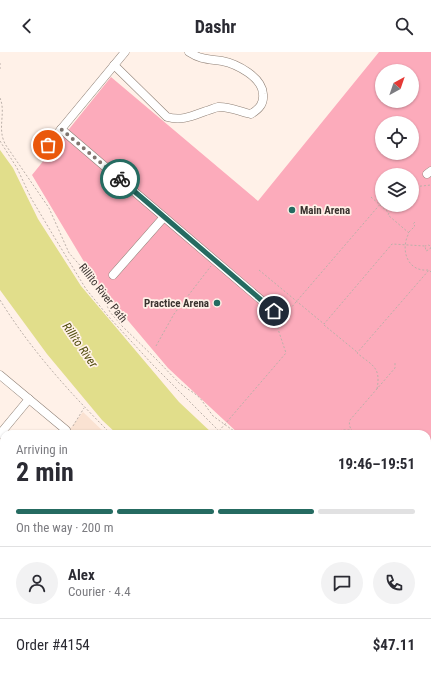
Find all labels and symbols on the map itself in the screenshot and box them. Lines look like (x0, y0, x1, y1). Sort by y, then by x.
north arrow (375, 64, 419, 108)
pin (31, 128, 65, 162)
courier (100, 159, 140, 199)
place label: Main Arena (300, 204, 350, 217)
marker: Main Arena (287, 205, 297, 215)
street label: Rillito River Path (76, 261, 130, 325)
pin (257, 294, 291, 328)
place label: Practice Arena (144, 297, 209, 310)
marker: Practice Arena (212, 298, 222, 308)
water label: Rillito River (59, 320, 101, 370)

